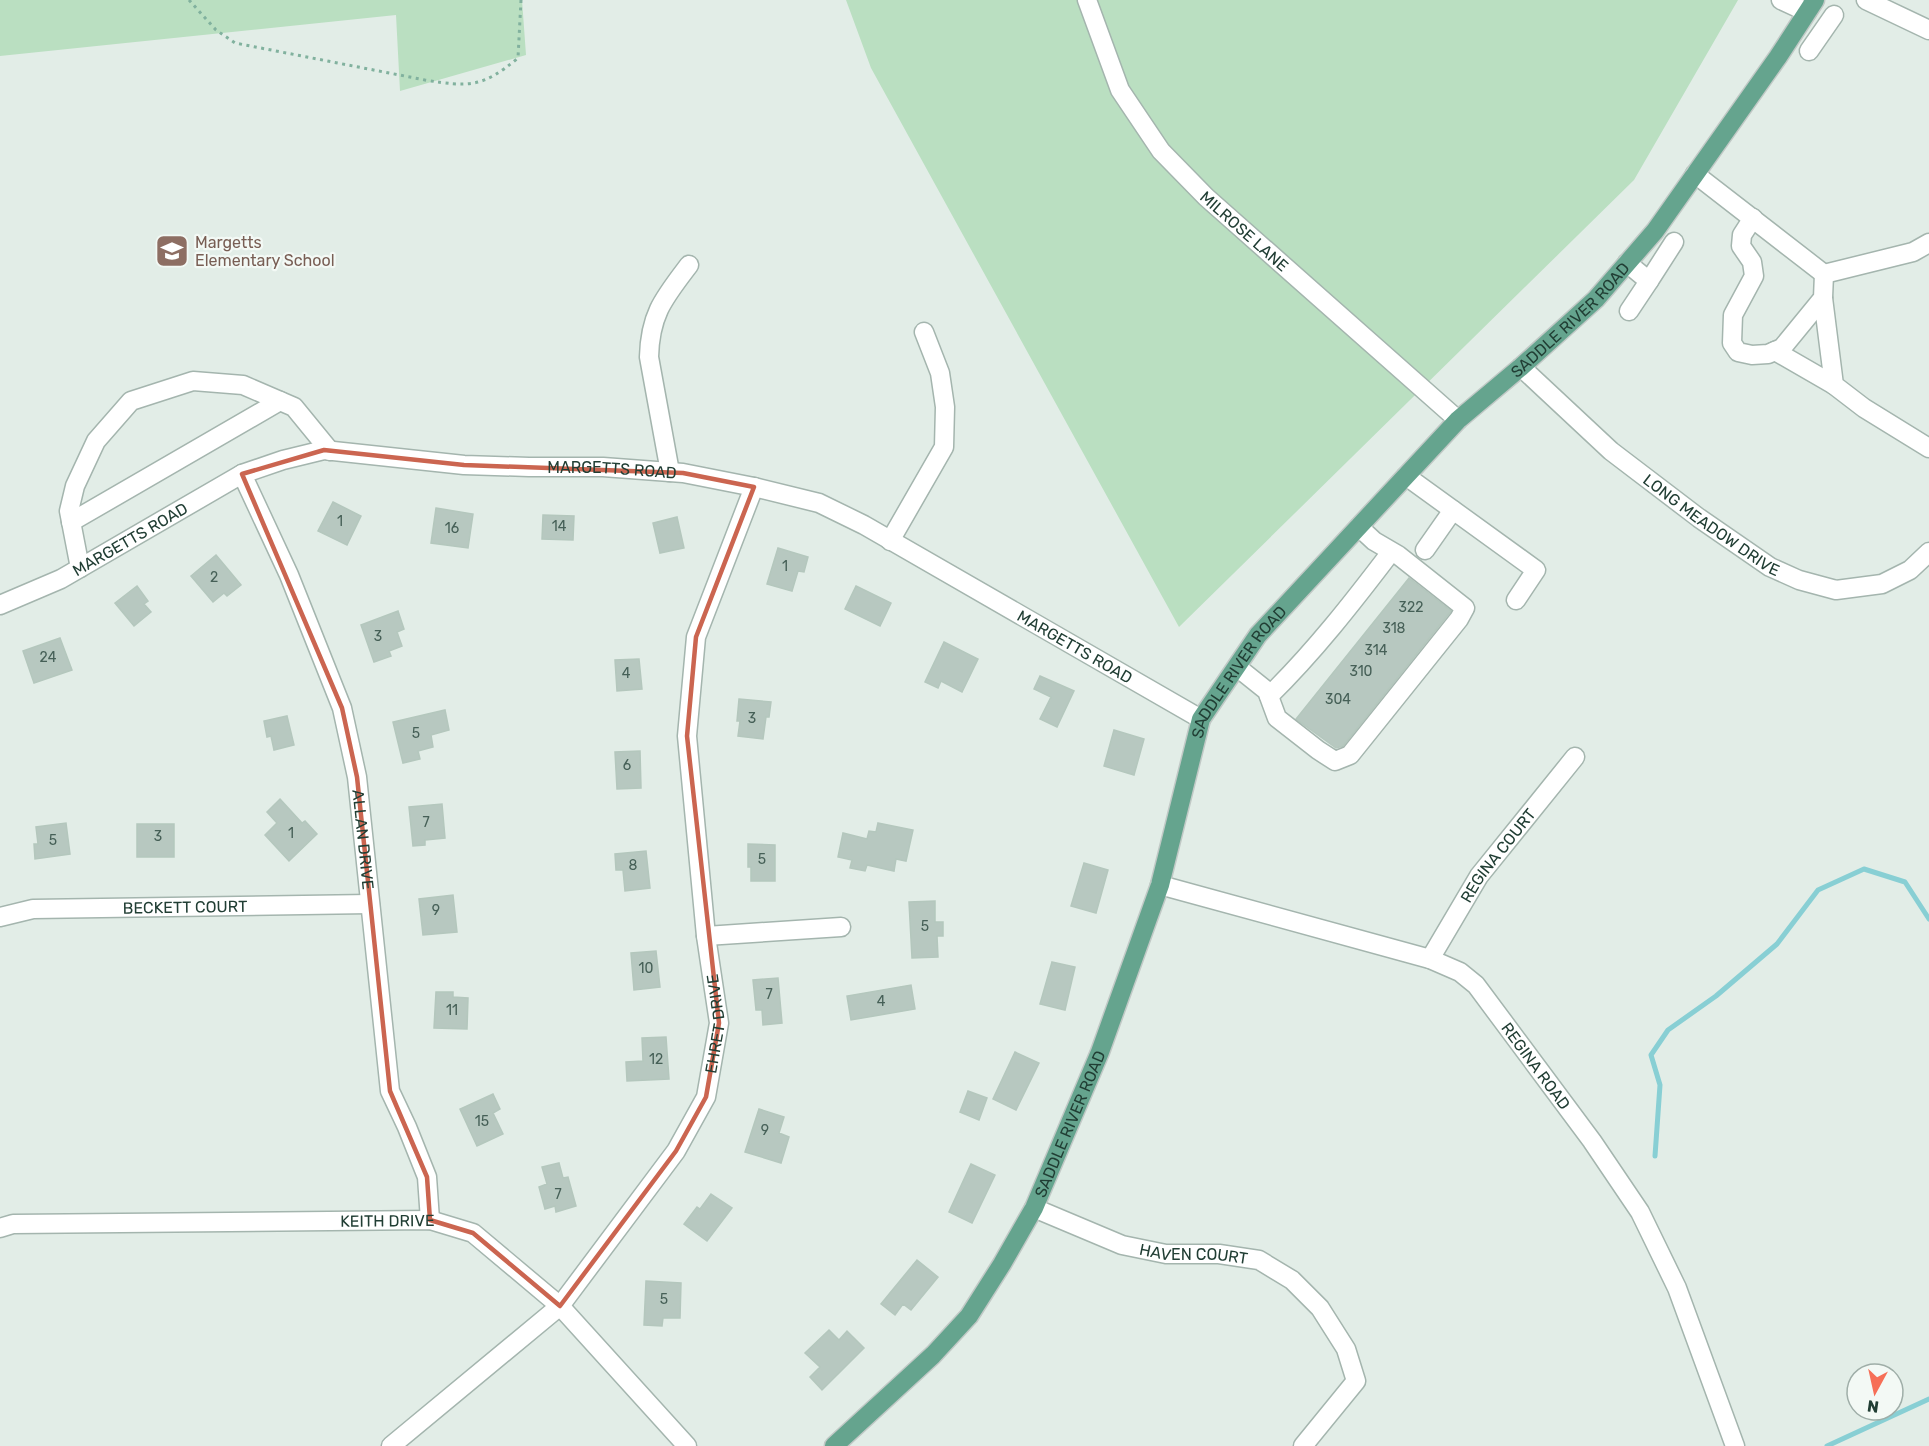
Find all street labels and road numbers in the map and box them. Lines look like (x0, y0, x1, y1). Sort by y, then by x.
street label: MILROSE LANE (1196, 187, 1292, 275)
street label: SADDLE RIVER ROAD (1507, 258, 1633, 381)
street label: MARGETTS ROAD (547, 457, 677, 482)
street label: LONG MEADOW DRIVE (1640, 470, 1783, 580)
street label: MARGETTS ROAD (69, 498, 191, 580)
street label: SADDLE RIVER ROAD (1187, 602, 1290, 740)
street label: MARGETTS ROAD (1014, 606, 1136, 687)
street label: ALLAN DRIVE (349, 788, 378, 891)
street label: REGINA COURT (1456, 805, 1539, 906)
street label: BECKETT COURT (123, 896, 248, 917)
street label: EHRET DRIVE (701, 973, 729, 1075)
street label: REGINA ROAD (1498, 1019, 1575, 1113)
street label: SADDLE RIVER ROAD (1030, 1048, 1109, 1200)
street label: KEITH DRIVE (340, 1210, 435, 1230)
street label: HAVEN COURT (1138, 1239, 1249, 1268)

